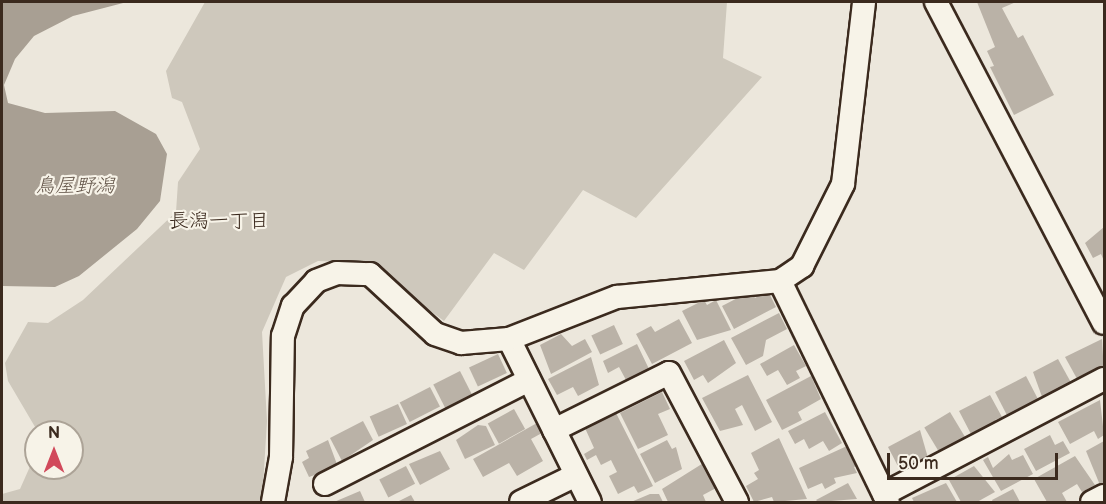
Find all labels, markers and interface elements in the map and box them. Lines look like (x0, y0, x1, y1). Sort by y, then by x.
water label: 鳥屋野潟 (35, 174, 115, 198)
district label: 長潟一丁目 (169, 209, 269, 233)
north arrow (24, 420, 84, 480)
text: N (48, 424, 60, 443)
scale bar (890, 441, 1061, 479)
text: 50 m (898, 453, 939, 474)

